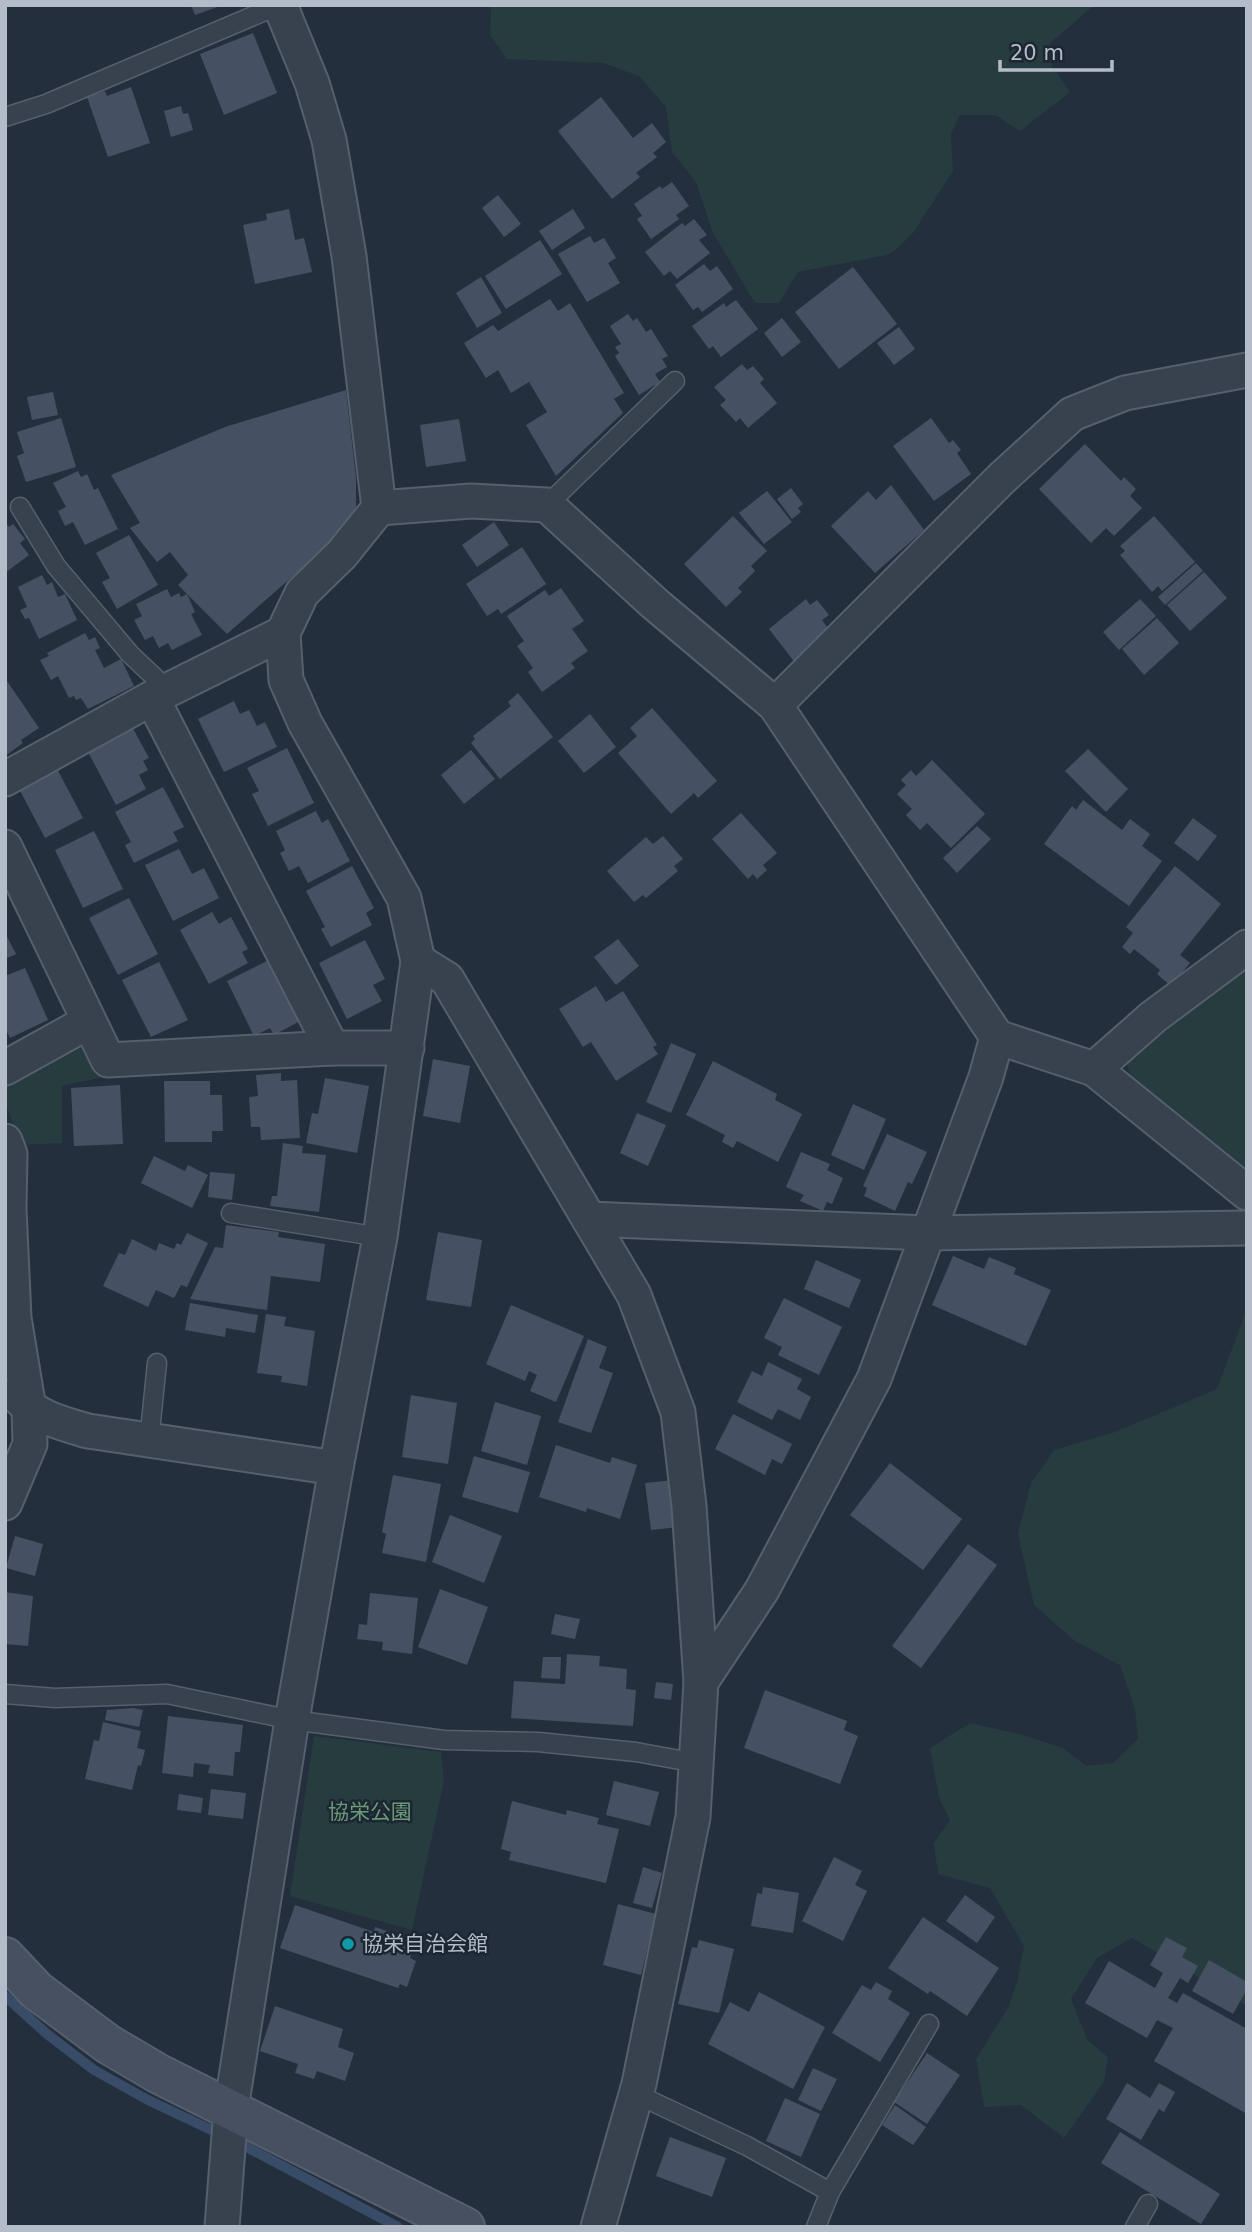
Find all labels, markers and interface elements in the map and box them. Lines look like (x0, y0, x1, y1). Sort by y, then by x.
scale bar (1000, 28, 1112, 72)
text: 20 m (1010, 41, 1064, 65)
park label: 協栄公園 (328, 1800, 412, 1824)
place label: 協栄自治会館 (362, 1932, 488, 1956)
marker: 協栄自治会館 (340, 1936, 356, 1952)

